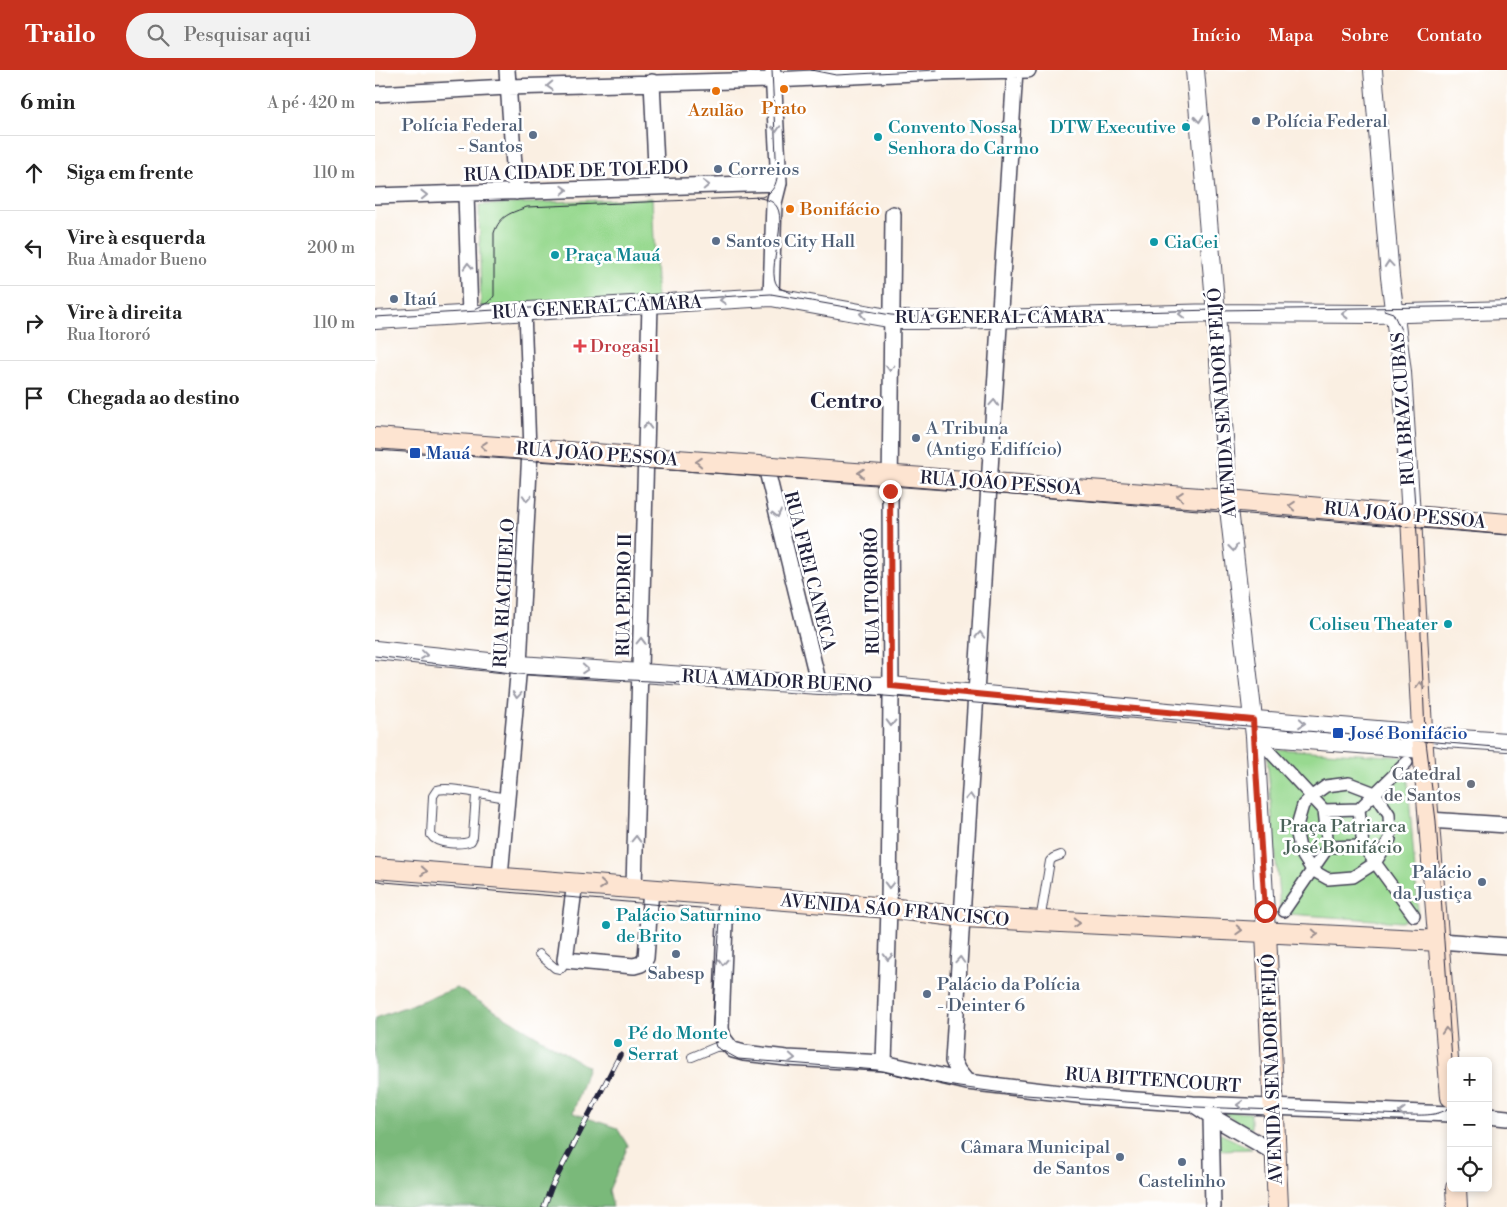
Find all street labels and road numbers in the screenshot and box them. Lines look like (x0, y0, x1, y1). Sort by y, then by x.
street label: RUA CIDADE DE TOLEDO (463, 156, 689, 187)
street label: AVENIDA SENADOR FEIJÓ (1203, 287, 1242, 520)
street label: RUA GENERAL CÂMARA (491, 290, 703, 324)
street label: RUA GENERAL CÂMARA (895, 306, 1106, 329)
street label: RUA BRAZ CUBAS (1387, 331, 1420, 486)
street label: RUA JOÃO PESSOA (515, 436, 680, 472)
street label: RUA JOÃO PESSOA (919, 465, 1084, 501)
street label: RUA FREI CANECA (779, 489, 841, 654)
street label: RUA JOÃO PESSOA (1323, 496, 1488, 534)
street label: RUA RIACHUELO (489, 518, 520, 668)
street label: RUA ITORORÓ (860, 527, 885, 655)
street label: RUA PEDRO II (612, 533, 637, 657)
street label: RUA AMADOR BUENO (681, 665, 873, 698)
street label: AVENIDA SÃO FRANCISCO (779, 888, 1010, 932)
street label: AVENIDA SENADOR FEIJÓ (1257, 953, 1288, 1186)
street label: RUA BITTENCOURT (1064, 1063, 1242, 1098)

